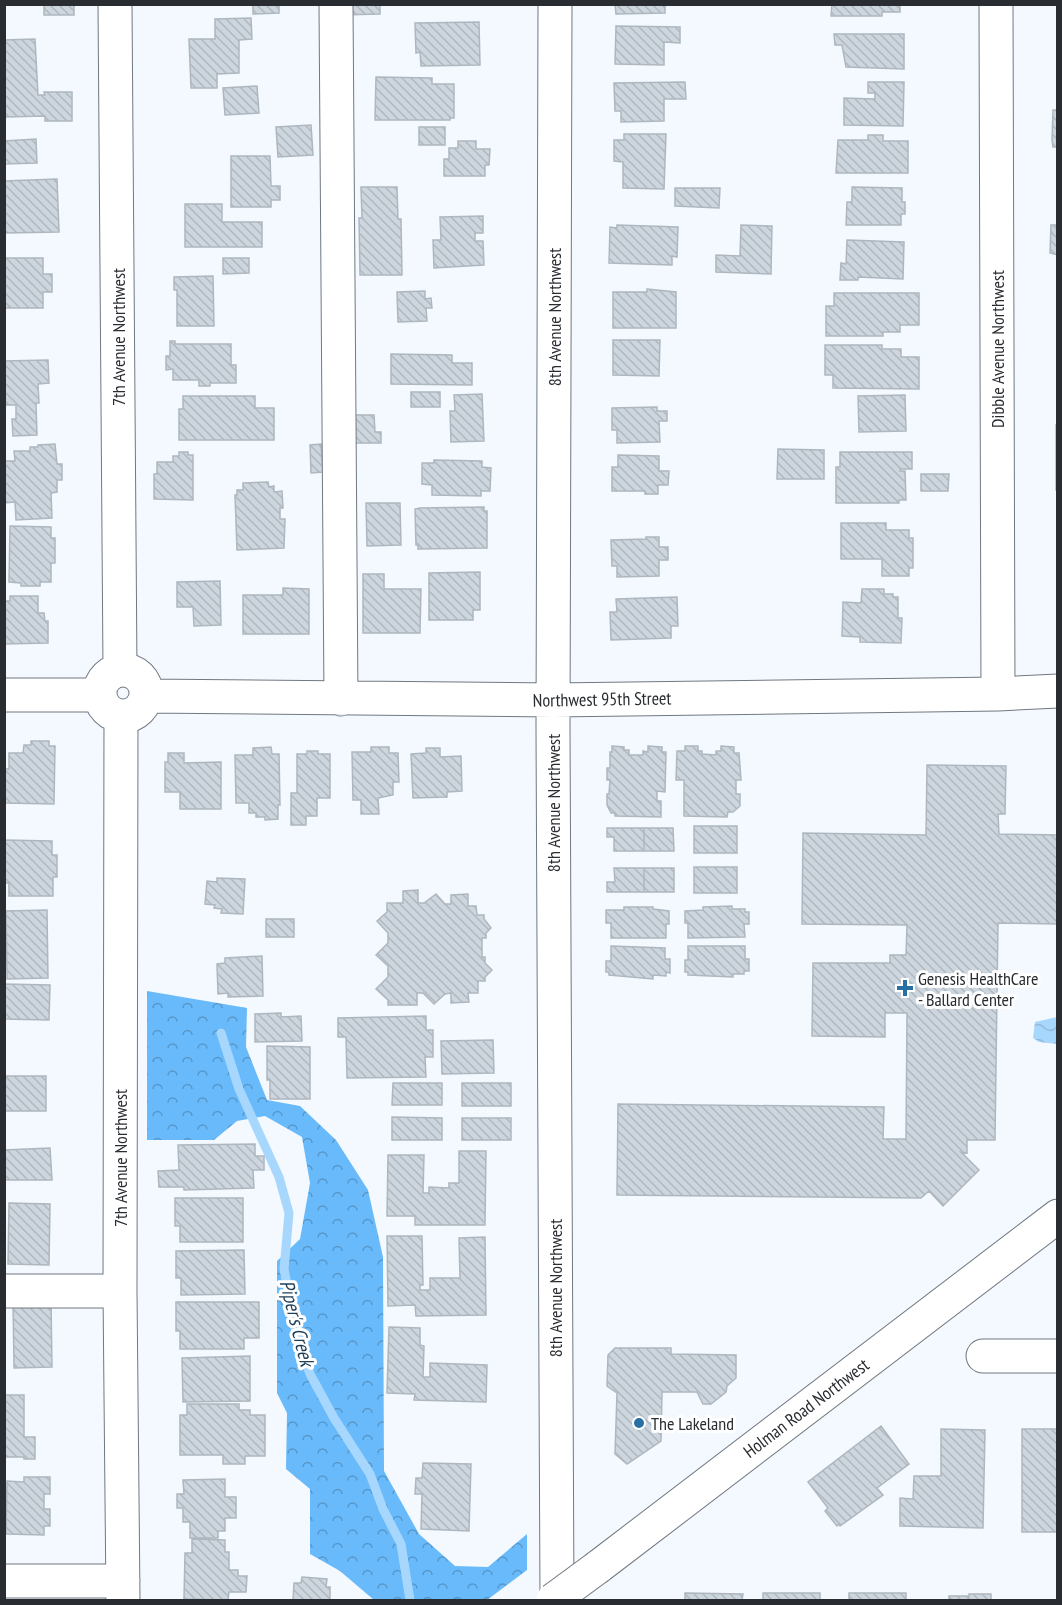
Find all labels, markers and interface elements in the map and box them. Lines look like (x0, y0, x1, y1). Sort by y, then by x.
street label: 8th Avenue Northwest (543, 248, 566, 386)
street label: 7th Avenue Northwest (107, 268, 130, 406)
street label: Dibble Avenue Northwest (986, 270, 1009, 428)
street label: Northwest 95th Street (533, 686, 672, 712)
street label: 8th Avenue Northwest (542, 734, 565, 872)
place label: Genesis HealthCare - Ballard Center (918, 967, 1038, 1011)
marker: Genesis HealthCare - Ballard Center (896, 979, 914, 997)
street label: 7th Avenue Northwest (109, 1089, 132, 1227)
street label: 8th Avenue Northwest (544, 1219, 567, 1357)
water label: Piper's Creek (274, 1277, 321, 1371)
street label: Holman Road Northwest (739, 1353, 873, 1463)
place label: The Lakeland (651, 1412, 734, 1435)
marker: The Lakeland (632, 1416, 646, 1430)

